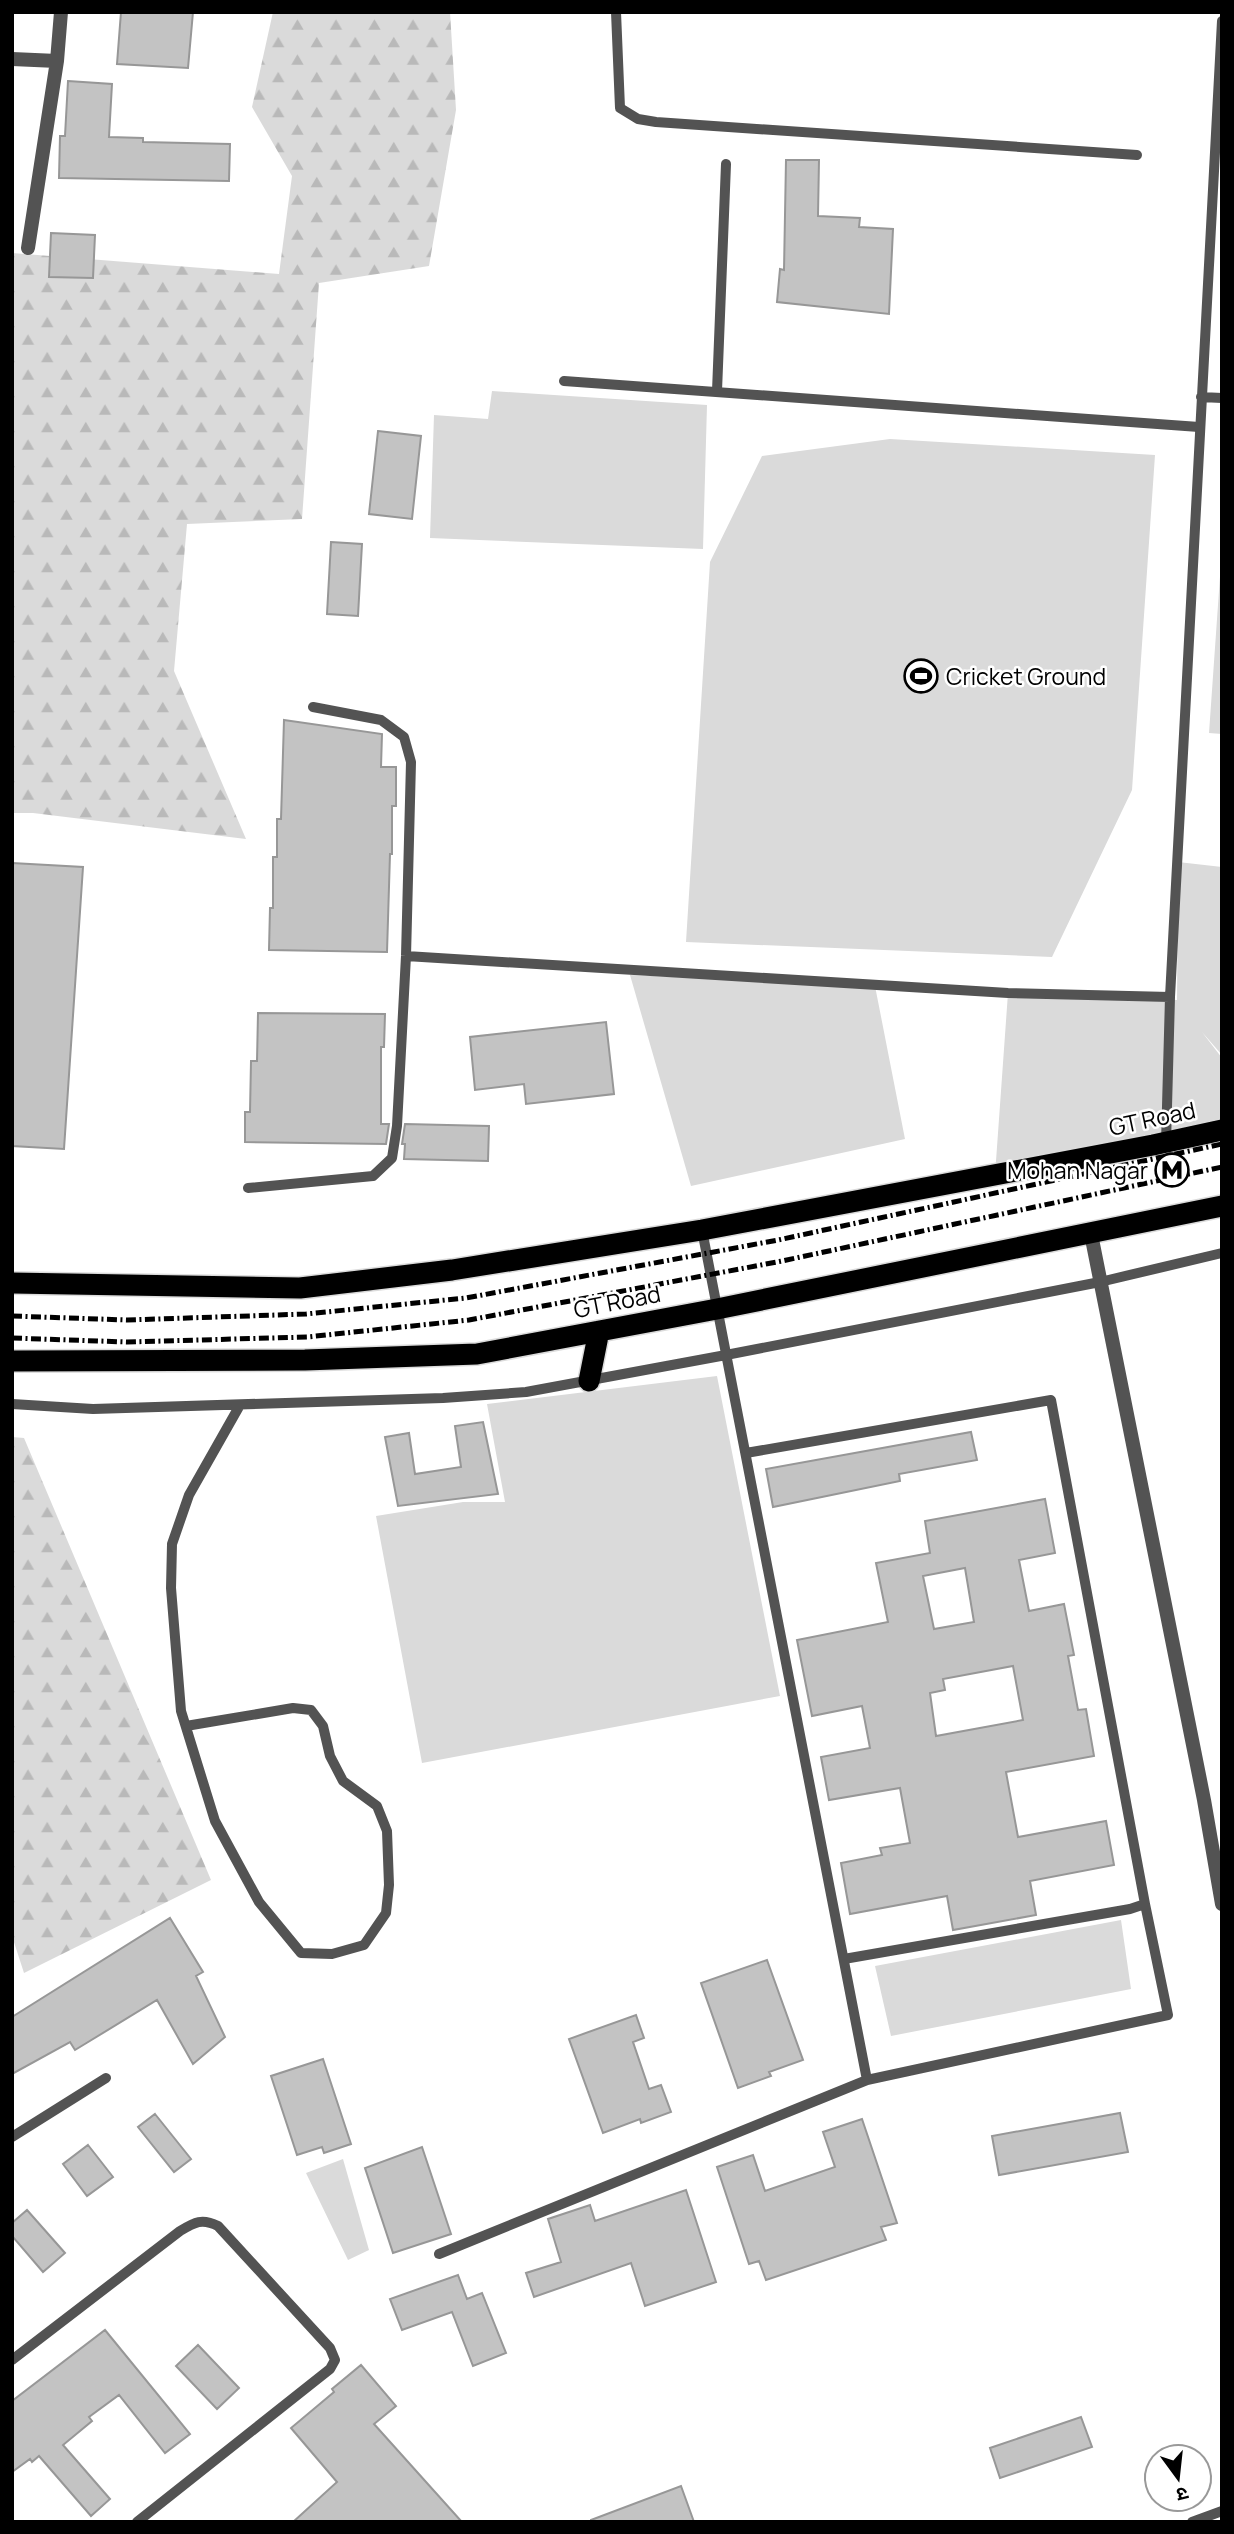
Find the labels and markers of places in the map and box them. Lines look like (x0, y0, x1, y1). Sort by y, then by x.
sports icon: Cricket Ground (902, 657, 940, 695)
place label: Cricket Ground (946, 660, 1106, 692)
metro station icon: Mohan Nagar (1153, 1151, 1191, 1189)
place label: Mohan Nagar (1007, 1154, 1148, 1186)

